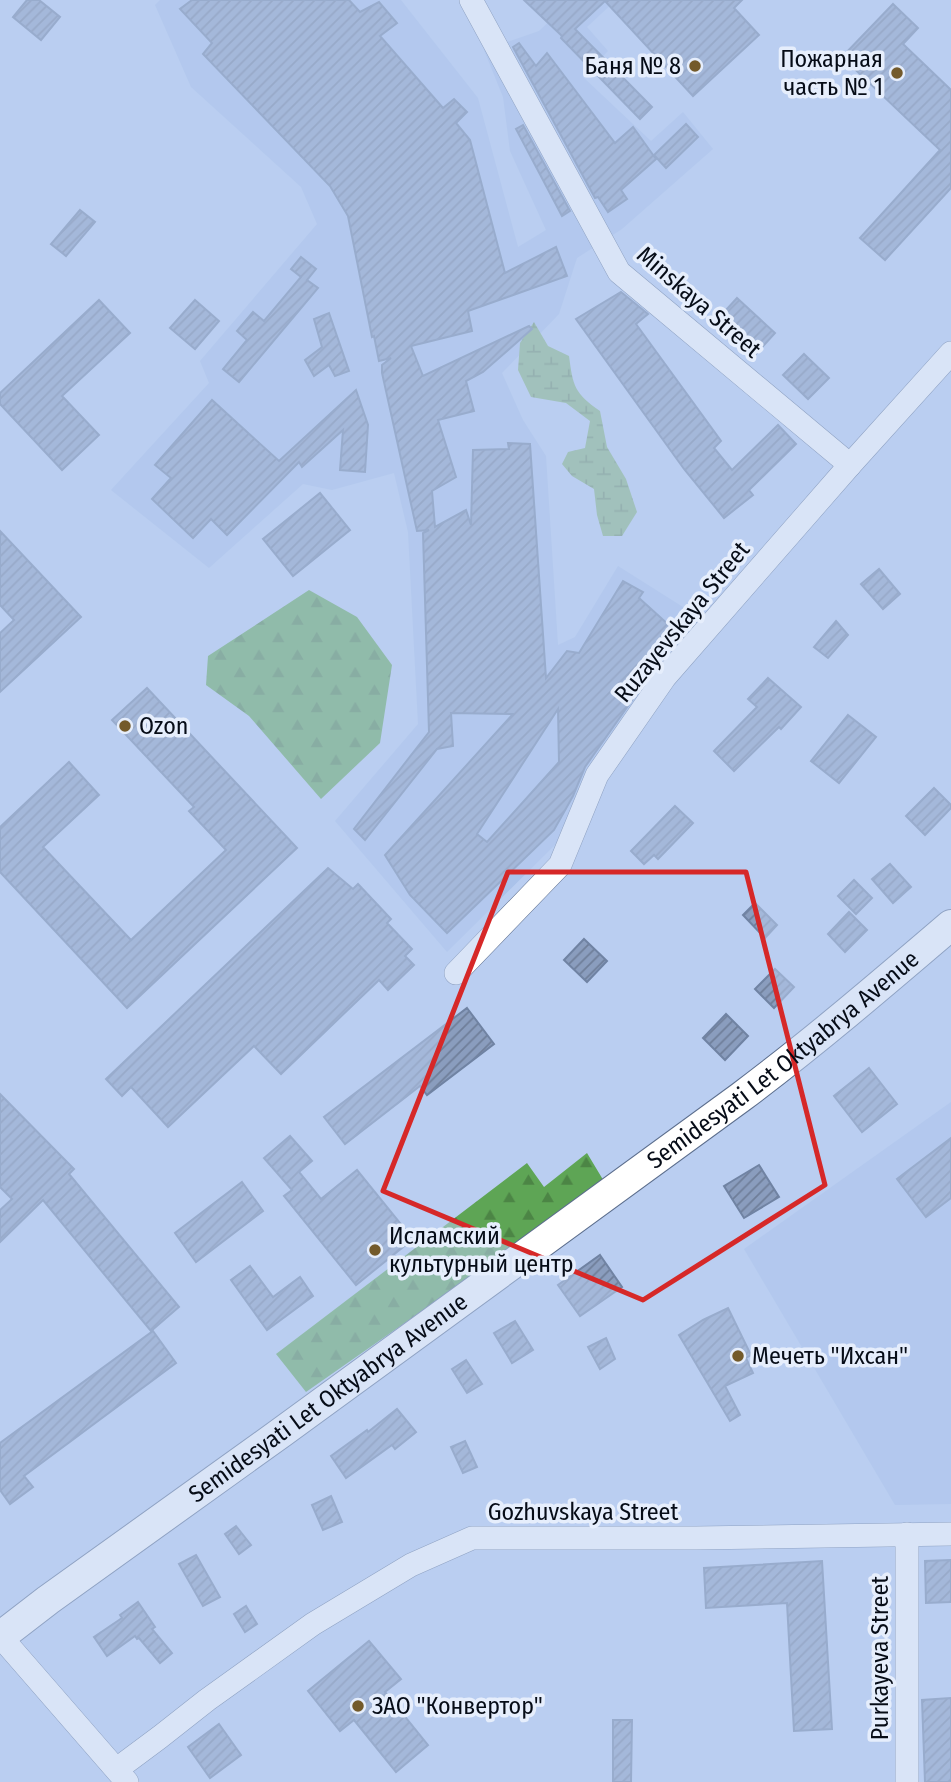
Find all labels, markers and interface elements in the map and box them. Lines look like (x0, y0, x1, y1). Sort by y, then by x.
place label: Пожарная часть № 1 (780, 45, 883, 101)
place label: Баня № 8 (585, 52, 681, 80)
marker: Баня № 8 (687, 58, 703, 74)
marker: Пожарная часть № 1 (889, 65, 905, 81)
street label: Minskaya Street (631, 241, 767, 364)
street label: Ruzayevskaya Street (609, 536, 755, 708)
place label: Ozon (139, 712, 188, 740)
marker: Ozon (117, 718, 133, 734)
street label: Semidesyati Let Oktyabrya Avenue (642, 945, 925, 1175)
place label: Исламский культурный центр (389, 1222, 573, 1278)
marker: Исламский культурный центр (367, 1242, 383, 1258)
street label: Semidesyati Let Oktyabrya Avenue (183, 1287, 473, 1508)
place label: Мечеть "Ихсан" (752, 1342, 908, 1370)
marker: Мечеть "Ихсан" (730, 1348, 746, 1364)
street label: Gozhuvskaya Street (488, 1498, 678, 1526)
street label: Purkayeva Street (866, 1576, 894, 1740)
place label: ЗАО "Конвертор" (372, 1692, 543, 1720)
marker: ЗАО "Конвертор" (350, 1698, 366, 1714)

